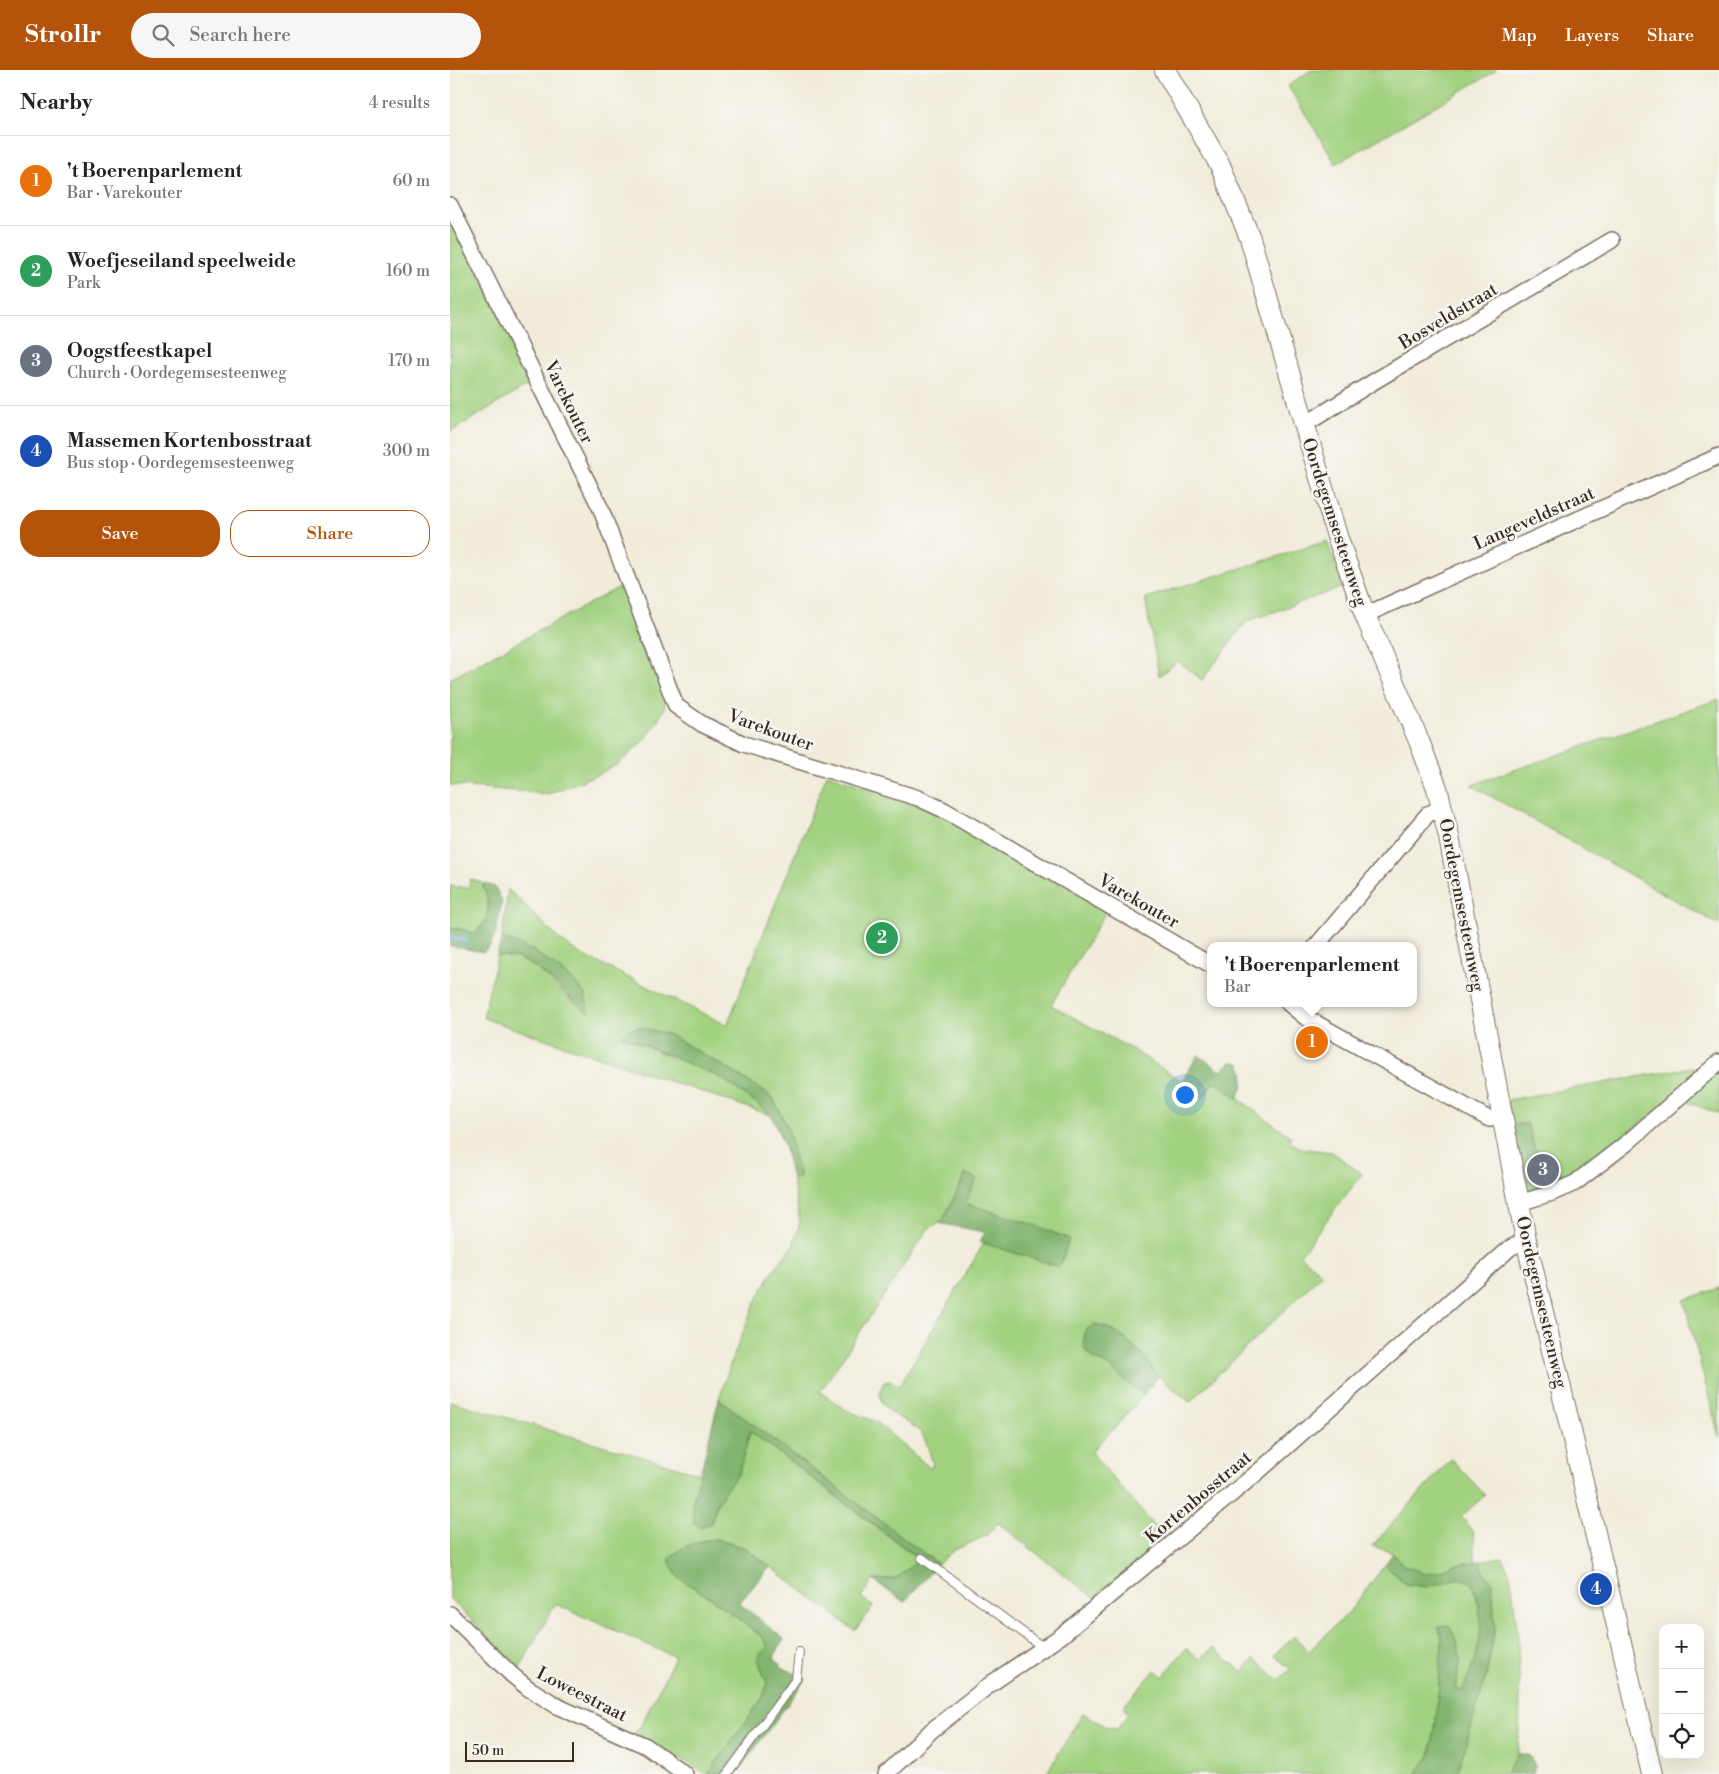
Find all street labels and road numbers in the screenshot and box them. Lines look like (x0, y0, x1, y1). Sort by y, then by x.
street label: Bosveldstraat (1394, 278, 1502, 355)
street label: Varekouter (538, 356, 599, 448)
street label: Oordegemsesteenweg (1296, 435, 1373, 610)
street label: Langeveldstraat (1470, 481, 1599, 555)
street label: Varekouter (724, 704, 817, 757)
street label: Oordegemsesteenweg (1433, 817, 1490, 994)
street label: Varekouter (1093, 869, 1184, 934)
street label: Oordegemsesteenweg (1511, 1214, 1573, 1391)
street label: Kortenbosstraat (1140, 1446, 1257, 1549)
street label: Loweestraat (532, 1662, 632, 1727)

